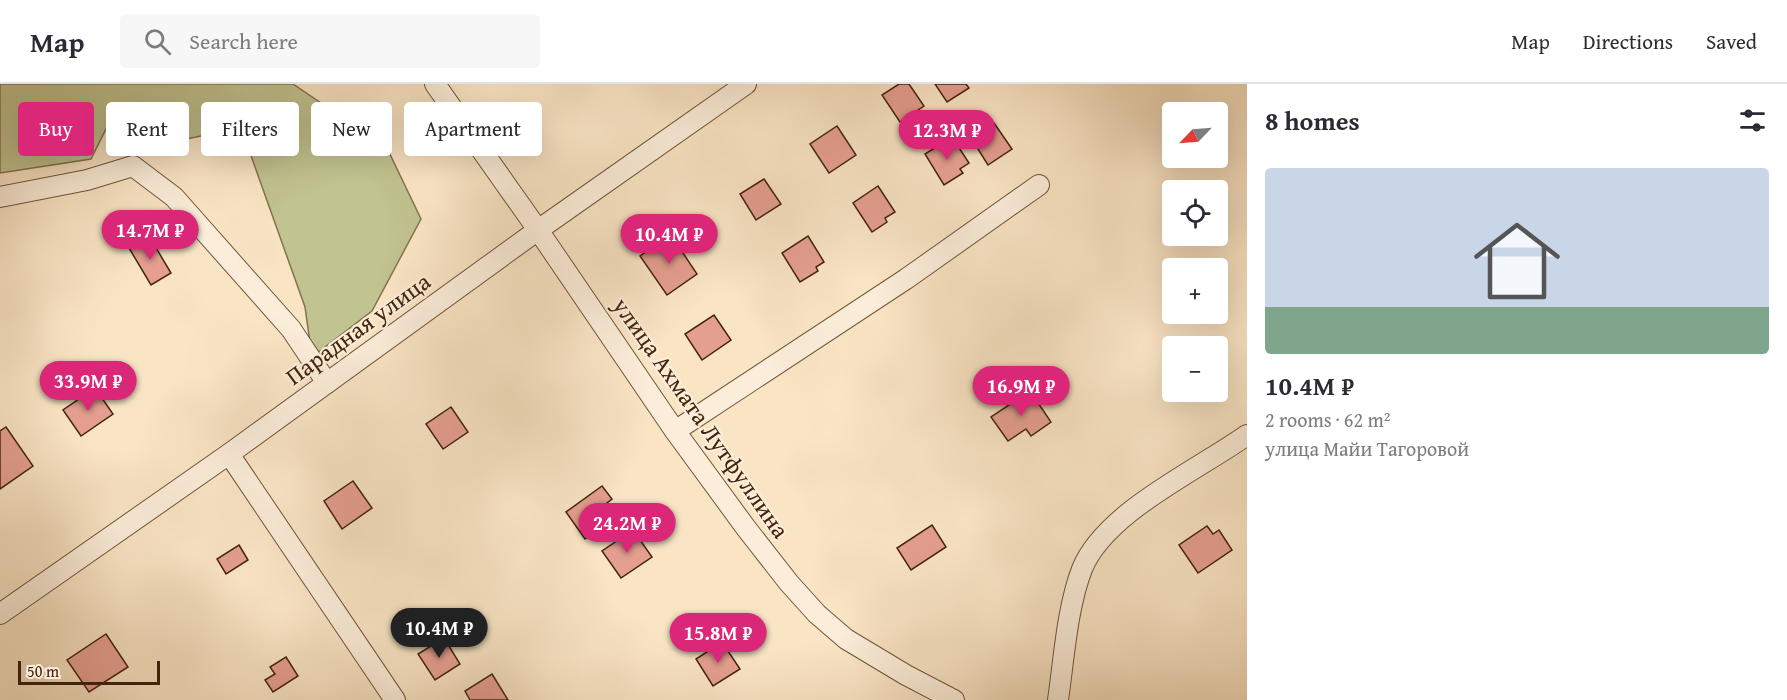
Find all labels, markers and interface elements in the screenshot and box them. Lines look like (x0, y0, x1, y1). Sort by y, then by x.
search box (120, 14, 540, 68)
text: Map (30, 21, 84, 62)
icon: search (141, 25, 174, 58)
text: Search here (189, 25, 298, 57)
text: Map (1511, 26, 1550, 57)
text: Directions (1583, 26, 1673, 57)
text: Saved (1706, 26, 1757, 57)
text: 8 homes (1265, 101, 1360, 140)
chip: Buy (18, 102, 94, 156)
chip: Rent (106, 102, 189, 156)
chip: Filters (201, 102, 299, 156)
chip: New (311, 102, 392, 156)
chip: Apartment (404, 102, 542, 156)
north arrow (1162, 102, 1228, 168)
map controls (1162, 102, 1228, 402)
icon: filters (1736, 104, 1769, 137)
pin: 12.3M ₽ (892, 110, 1002, 161)
text: 12.3M ₽ (913, 115, 981, 144)
button: locate (1162, 180, 1228, 246)
icon: home (1463, 207, 1571, 315)
pin: 14.7M ₽ (95, 210, 205, 261)
pin: 10.4M ₽ (614, 214, 724, 265)
text: 14.7M ₽ (116, 215, 184, 244)
text: 10.4M ₽ (635, 219, 703, 248)
button: + (1162, 258, 1228, 324)
street label: Парадная улица (278, 264, 438, 393)
street label: улица Ахмата Лутфуллина (604, 289, 798, 546)
button: − (1162, 336, 1228, 402)
pin: 33.9M ₽ (33, 361, 143, 412)
text: 33.9M ₽ (54, 366, 122, 395)
pin: 16.9M ₽ (966, 366, 1076, 417)
text: 10.4M ₽ (1265, 366, 1354, 405)
text: 16.9M ₽ (987, 371, 1055, 400)
text: 2 rooms · 62 m² (1265, 405, 1391, 434)
text: улица Майи Тагоровой (1265, 434, 1469, 463)
pin: 24.2M ₽ (572, 503, 682, 554)
text: 24.2M ₽ (593, 508, 661, 537)
pin: 10.4M ₽ (384, 608, 494, 659)
text: 10.4M ₽ (405, 613, 473, 642)
pin: 15.8M ₽ (663, 613, 773, 664)
text: 15.8M ₽ (684, 618, 752, 647)
scale bar (18, 658, 160, 686)
text: 50 m (27, 659, 59, 683)

